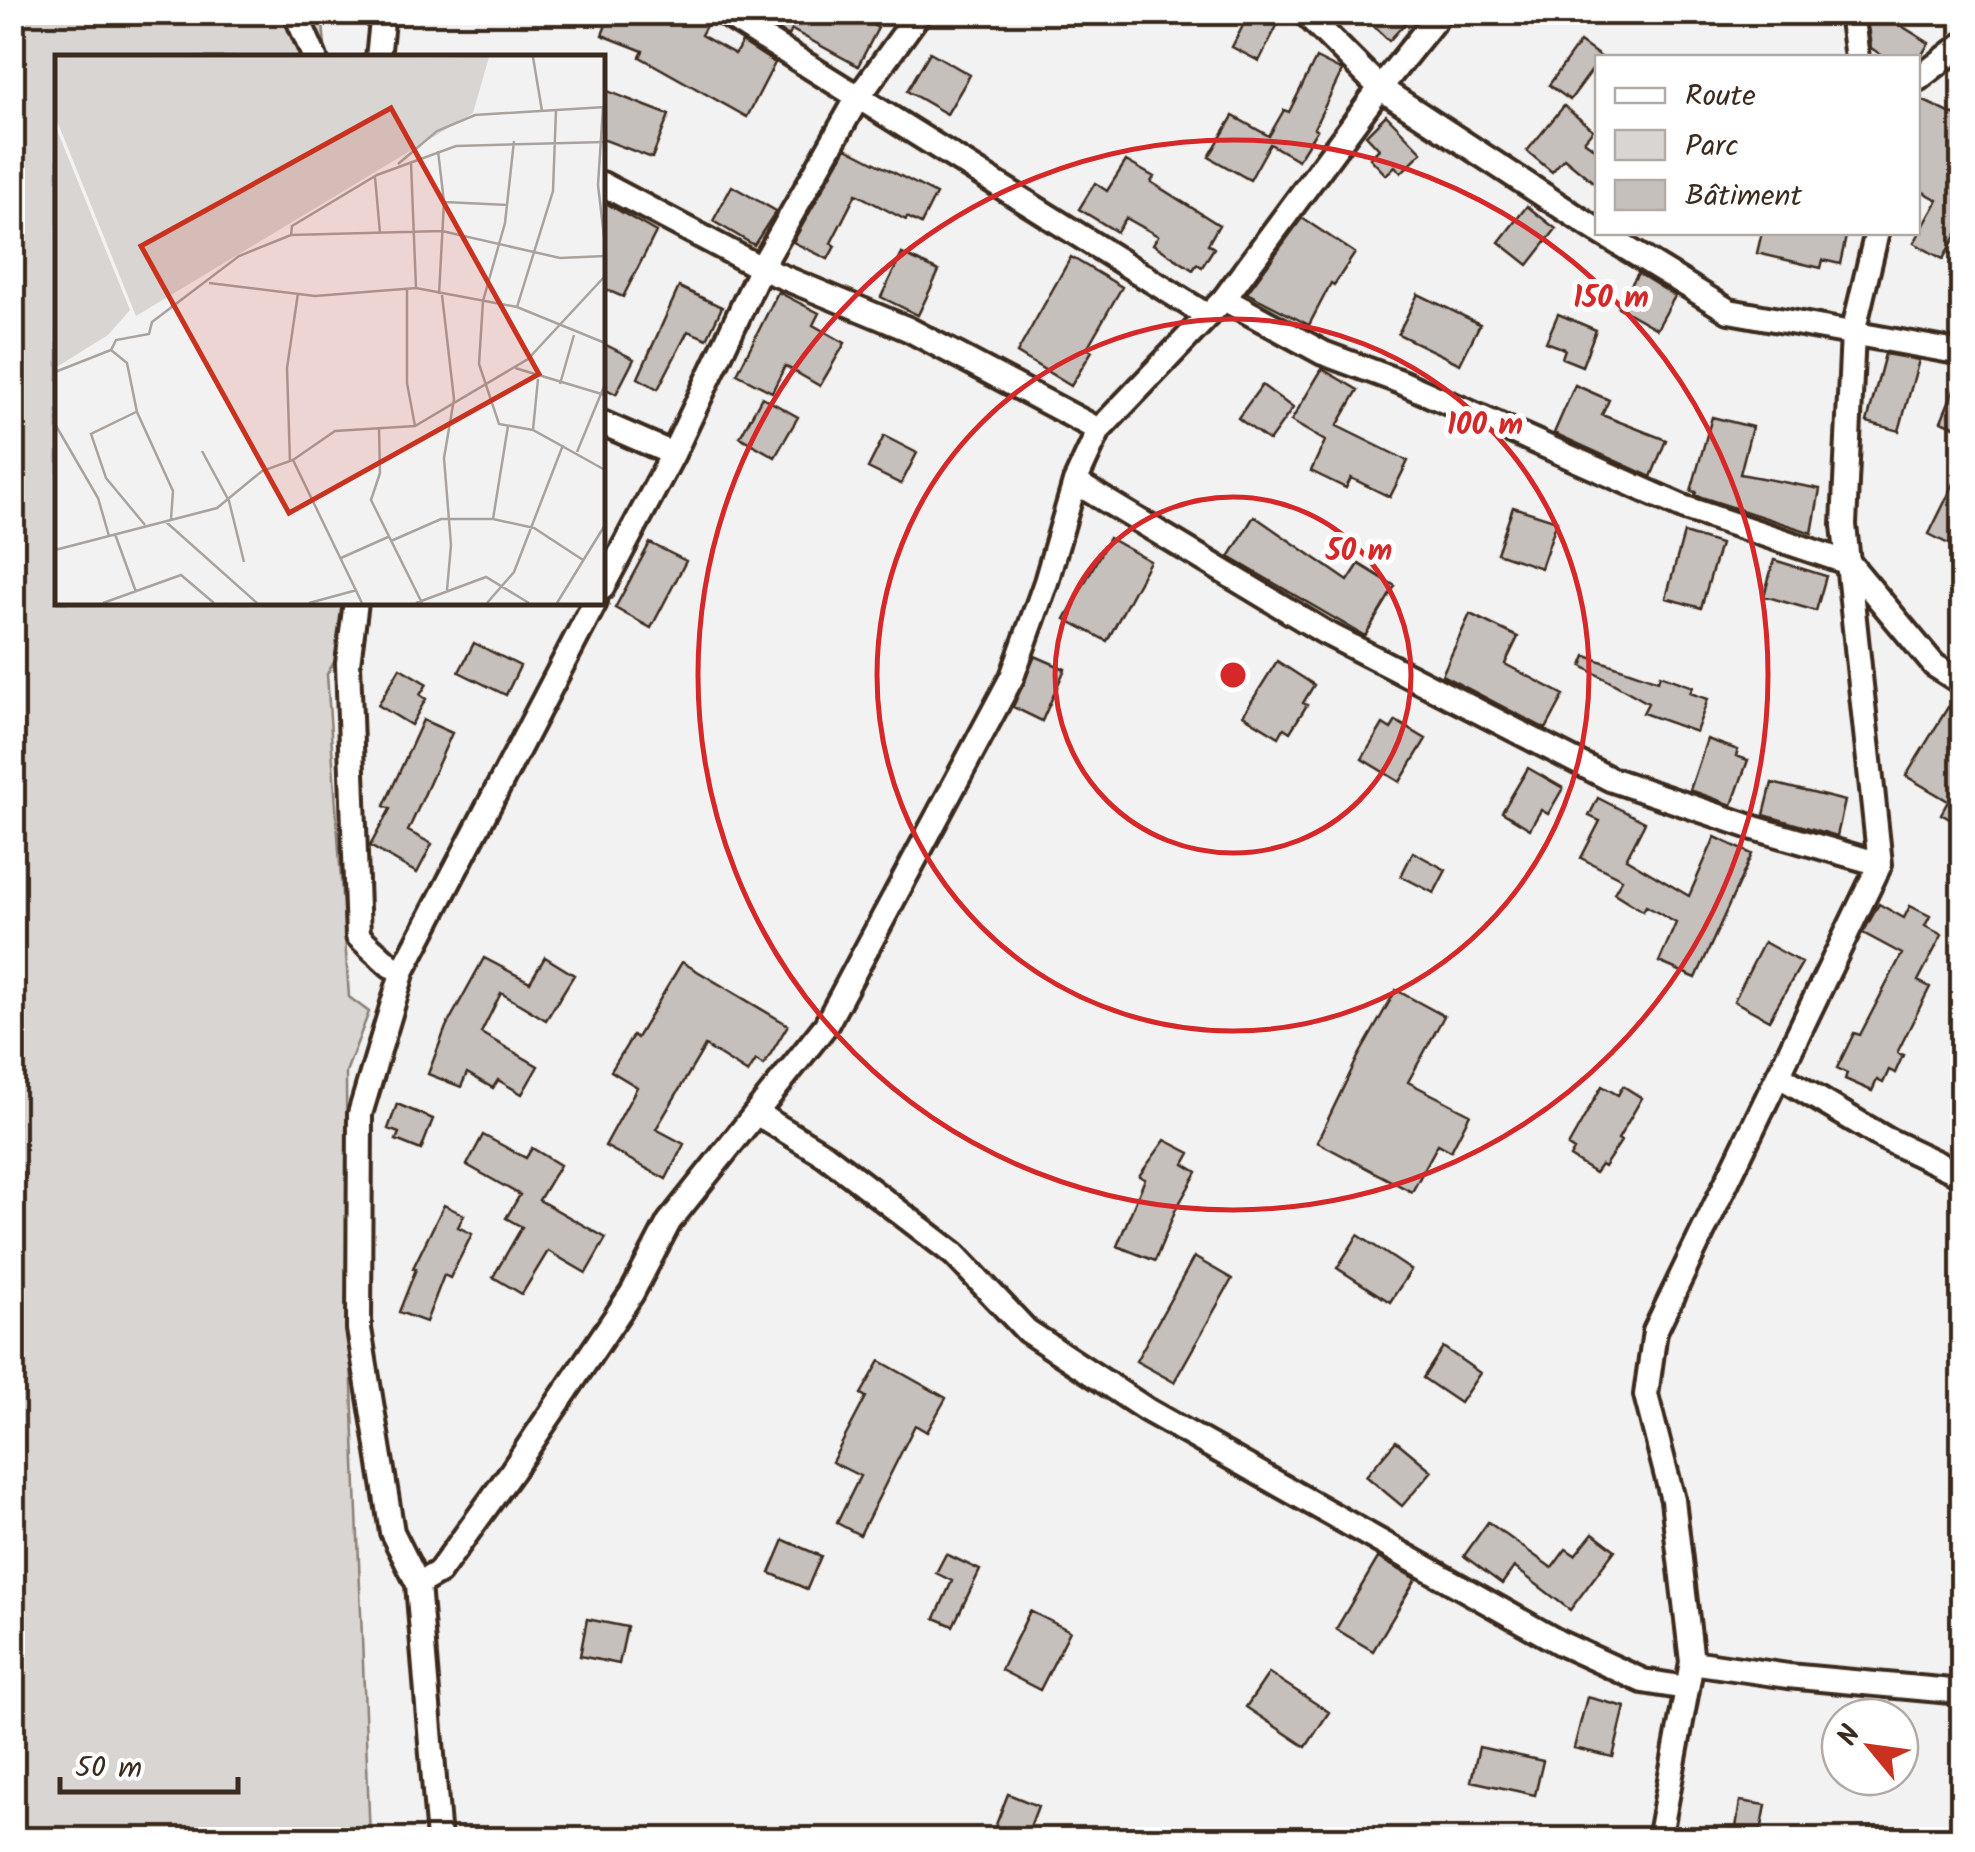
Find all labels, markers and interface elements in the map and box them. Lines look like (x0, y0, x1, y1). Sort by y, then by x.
inset map (55, 55, 605, 605)
legend (1595, 55, 1920, 235)
text: Route (1685, 73, 1756, 121)
text: Parc (1685, 123, 1739, 171)
text: Bâtiment (1685, 173, 1802, 221)
text: 150 m (1573, 275, 1649, 323)
text: 100 m (1447, 402, 1523, 450)
text: 50 m (1325, 528, 1392, 576)
centre of rings (1215, 657, 1251, 693)
north arrow (1820, 1697, 1920, 1797)
text: N (1826, 1717, 1874, 1755)
scale bar (60, 1732, 238, 1794)
text: 50 m (75, 1745, 142, 1793)

